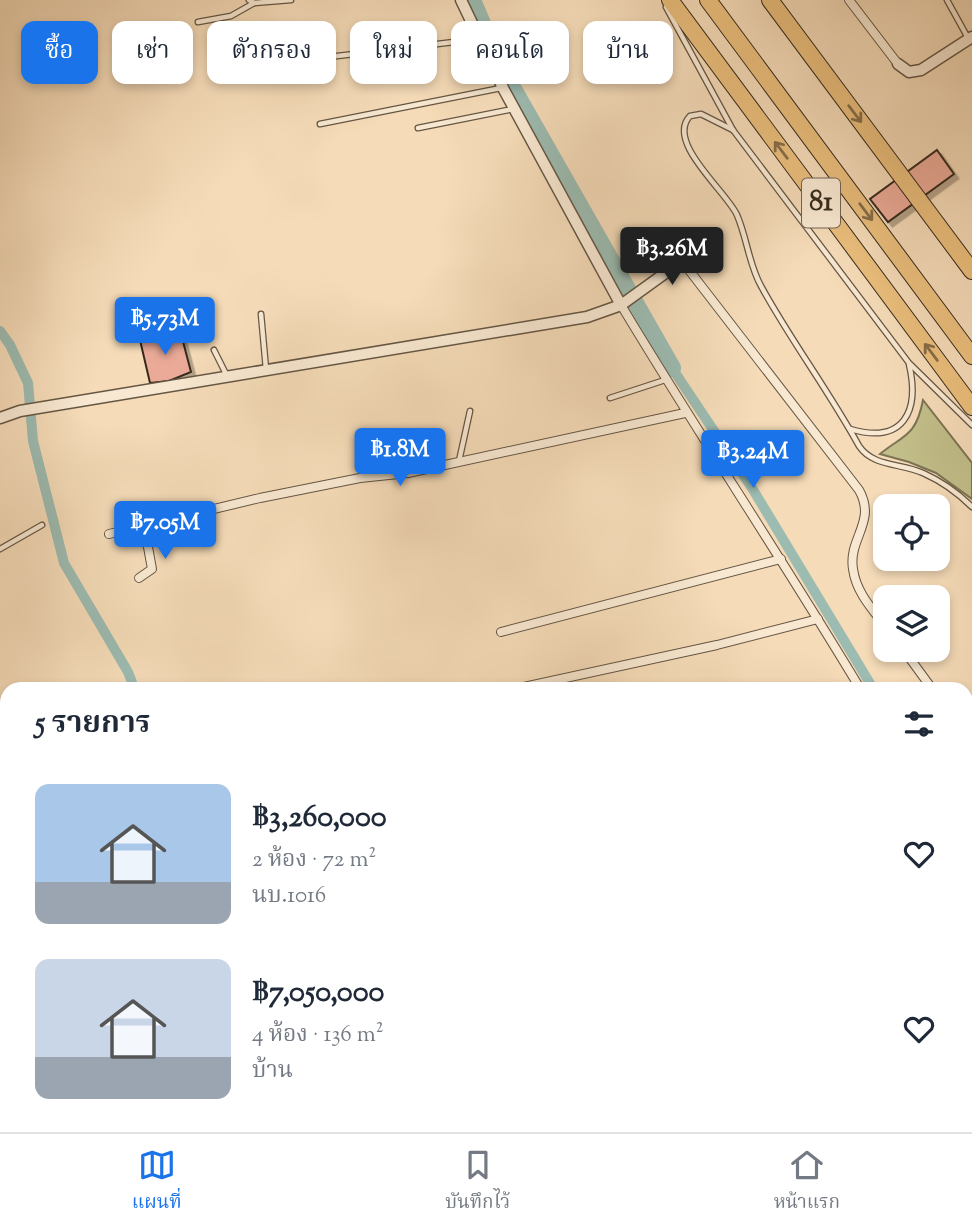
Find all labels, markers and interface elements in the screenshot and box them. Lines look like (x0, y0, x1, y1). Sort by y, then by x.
chip: ซื้อ (21, 21, 98, 84)
chip: เช่า (112, 21, 193, 84)
chip: ตัวกรอง (207, 21, 336, 84)
chip: ใหม่ (350, 21, 437, 84)
chip: คอนโด (451, 21, 569, 84)
chip: บ้าน (583, 21, 673, 84)
one-way arrow (847, 104, 862, 122)
one-way arrow (774, 140, 789, 159)
road number: 81 (802, 178, 840, 228)
one-way arrow (858, 203, 873, 221)
pin: ฿3.26M (615, 228, 729, 287)
text: ฿3.26M (636, 233, 708, 266)
pin: ฿5.73M (108, 298, 222, 357)
text: ฿5.73M (131, 303, 199, 336)
one-way arrow (924, 343, 939, 362)
pin: ฿1.8M (351, 428, 449, 488)
pin: ฿3.24M (696, 430, 810, 490)
text: ฿1.8M (371, 434, 429, 467)
text: ฿3.24M (717, 436, 789, 469)
map controls (873, 494, 950, 662)
button: locate (873, 494, 950, 571)
pin: ฿7.05M (108, 502, 222, 561)
text: ฿7.05M (130, 507, 200, 540)
button: layers (873, 585, 950, 662)
text: 5 รายการ (35, 703, 151, 746)
icon: filters (900, 705, 938, 743)
text: ฿3,260,000 (252, 797, 387, 840)
icon: home (91, 812, 175, 896)
icon: heart (900, 835, 938, 873)
text: 2 ห้อง · 72 m² (252, 844, 376, 877)
text: นบ.1016 (252, 880, 326, 913)
text: ฿7,050,000 (252, 972, 384, 1015)
icon: home (91, 987, 175, 1071)
icon: heart (900, 1010, 938, 1048)
text: 4 ห้อง · 136 m² (252, 1019, 383, 1052)
text: บ้าน (252, 1055, 293, 1088)
tab: แผนที่ (132, 1146, 182, 1218)
tab: บันทึกไว้ (445, 1146, 510, 1218)
tab: หน้าแรก (774, 1146, 840, 1218)

